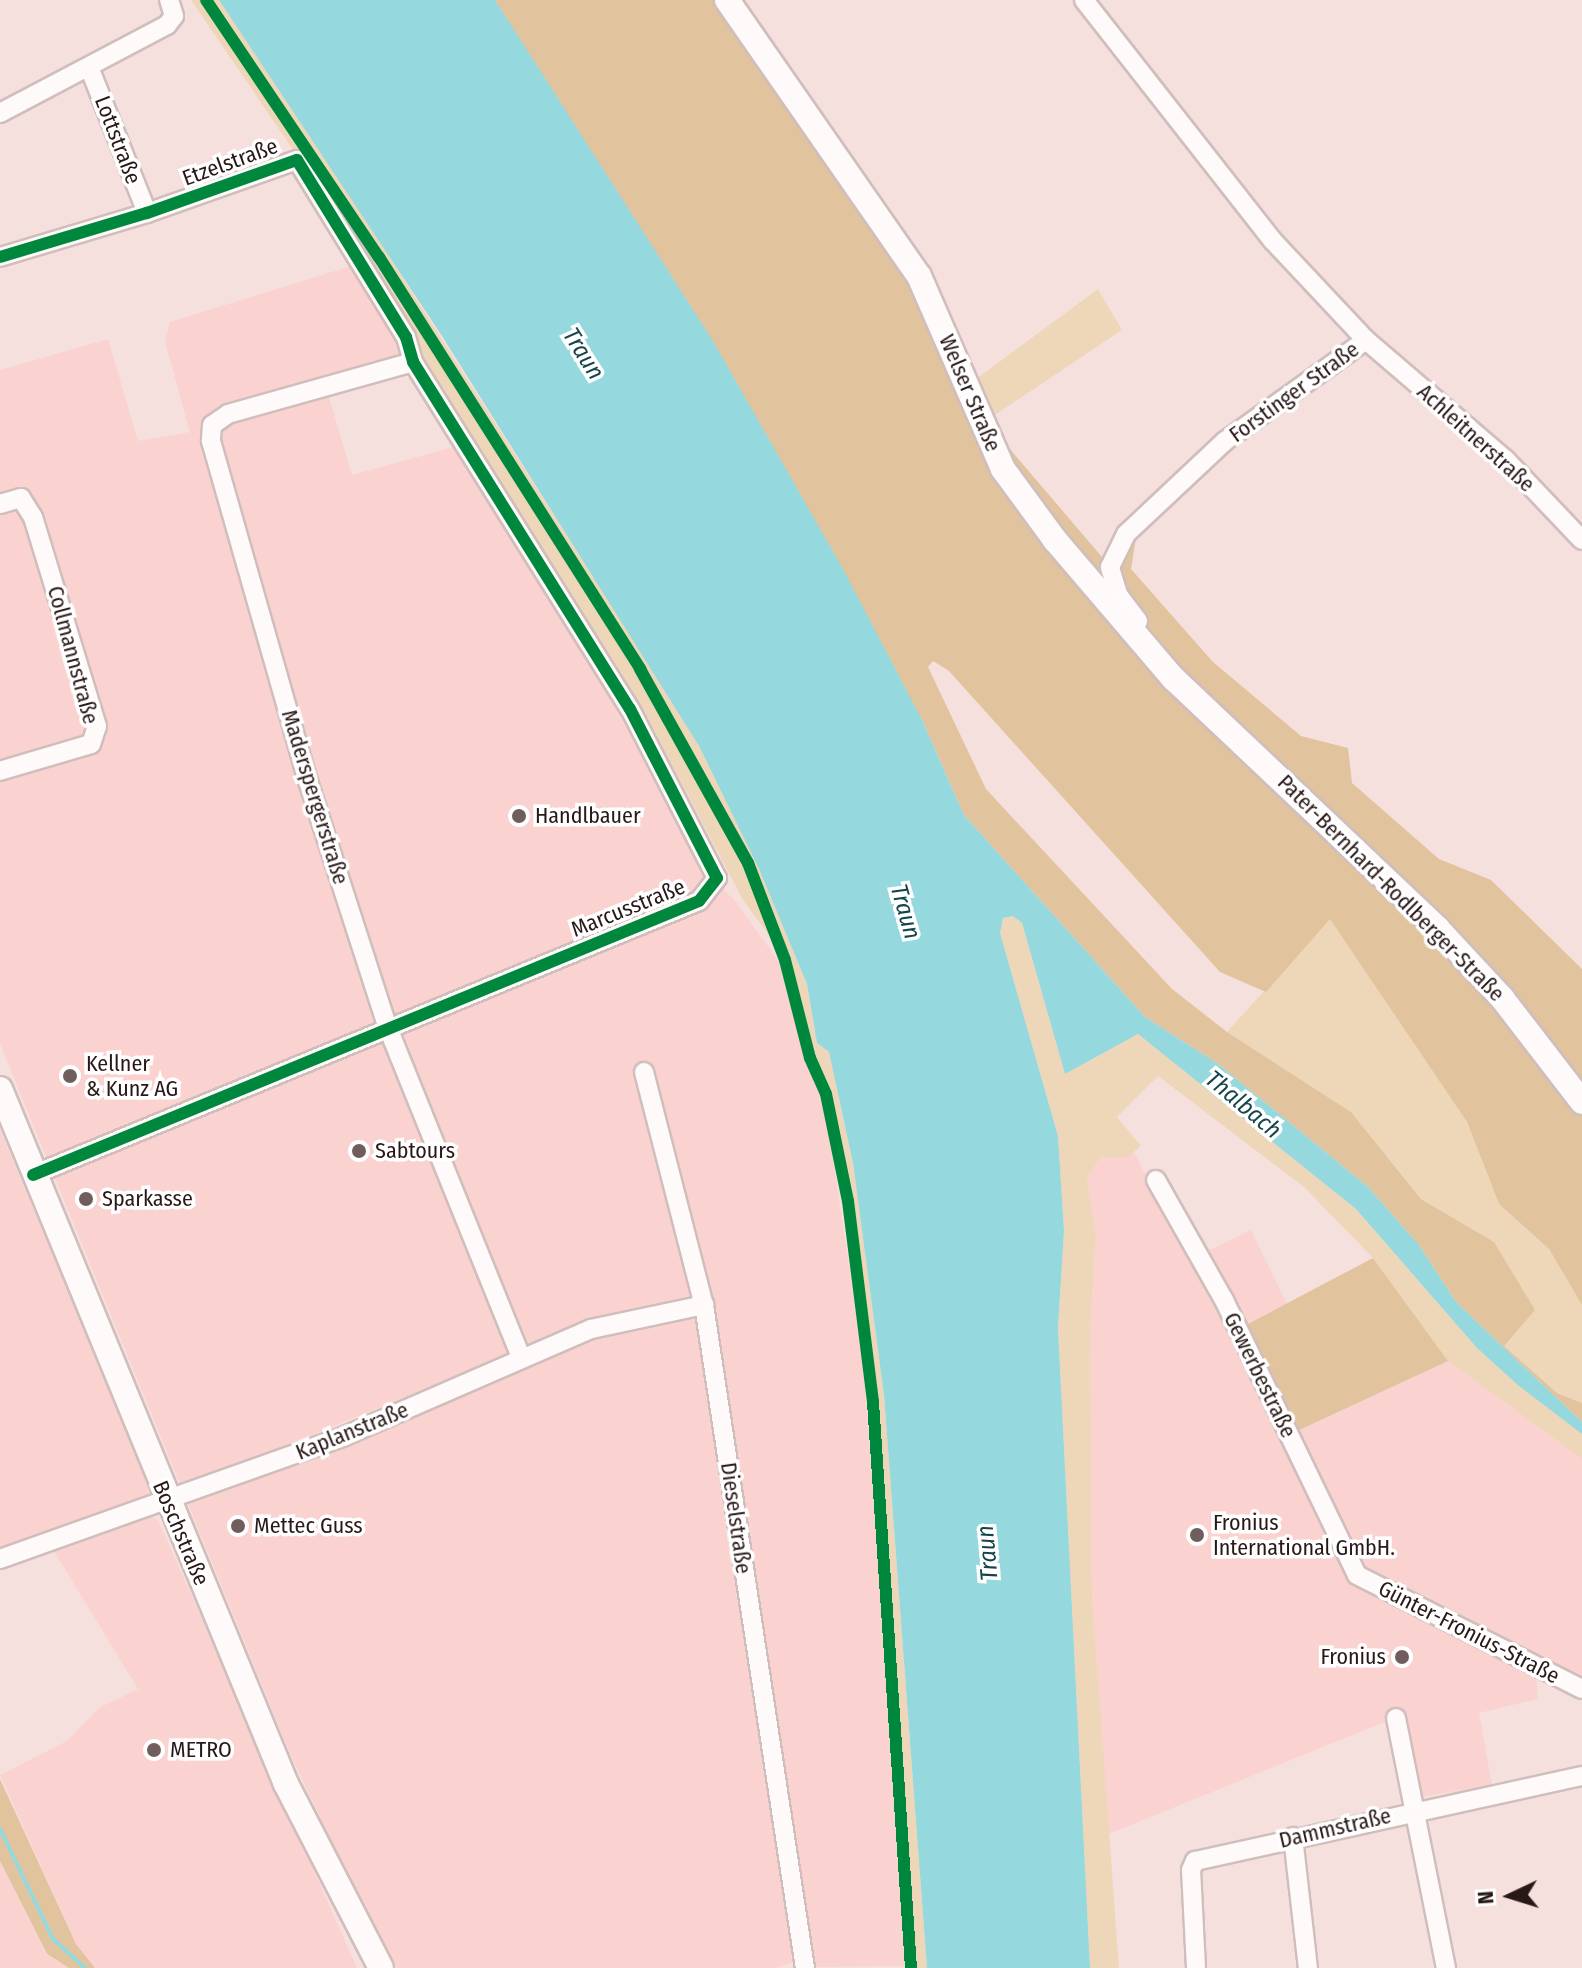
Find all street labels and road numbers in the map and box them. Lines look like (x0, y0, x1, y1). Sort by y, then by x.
street label: Lottstraße (89, 92, 147, 188)
street label: Etzelstraße (179, 133, 281, 191)
street label: Welser Straße (934, 331, 1006, 455)
street label: Forstinger Straße (1224, 336, 1364, 448)
street label: Achleitnerstraße (1412, 378, 1540, 498)
street label: Collmannstraße (42, 583, 104, 727)
street label: Maderspergerstraße (276, 707, 354, 887)
street label: Pater-Bernhard-Rodlberger-Straße (1272, 769, 1510, 1007)
street label: Marcusstraße (567, 873, 689, 943)
street label: Gewerbestraße (1218, 1308, 1302, 1442)
street label: Kaplanstraße (292, 1396, 412, 1466)
street label: Dieselstraße (715, 1461, 757, 1575)
street label: Boschstraße (147, 1477, 215, 1589)
street label: Günter-Fronius-Straße (1374, 1575, 1564, 1689)
street label: Dammstraße (1276, 1802, 1394, 1854)

